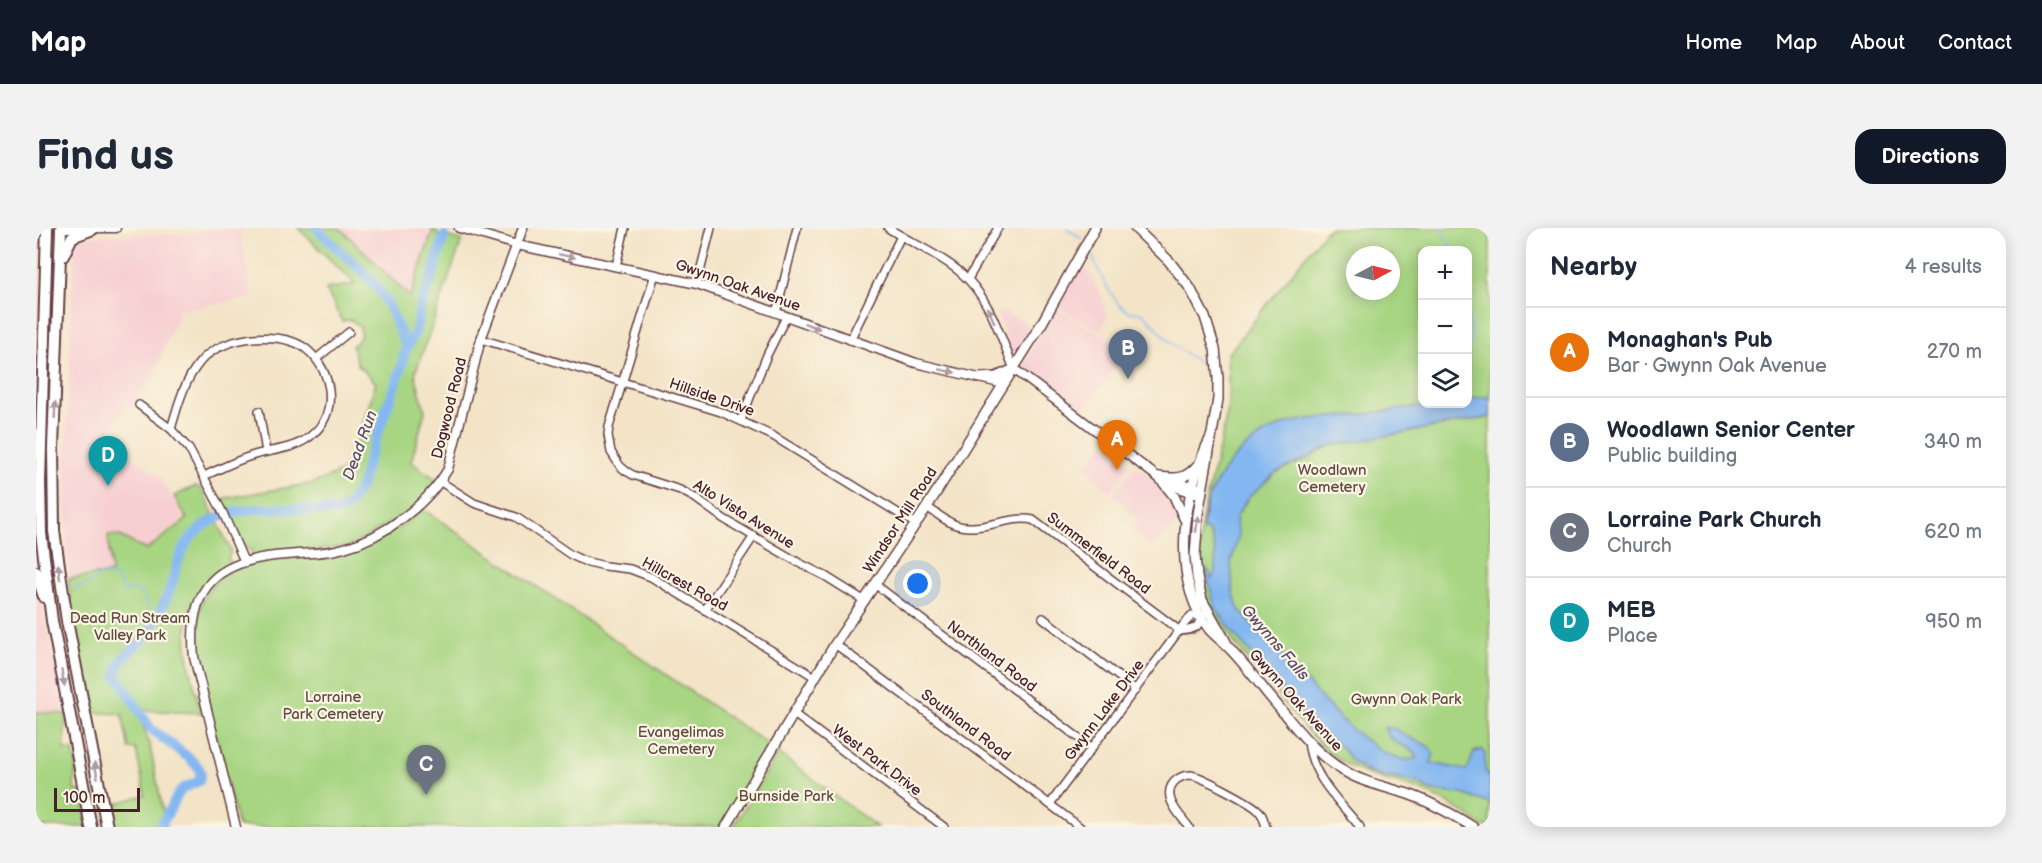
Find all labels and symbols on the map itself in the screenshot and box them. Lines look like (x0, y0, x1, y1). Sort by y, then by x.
north arrow (1346, 246, 1400, 300)
one-way arrow (557, 251, 576, 261)
street label: Gwynn Oak Avenue (673, 255, 803, 316)
one-way arrow (987, 306, 996, 323)
one-way arrow (804, 322, 822, 332)
pin: B (1108, 330, 1148, 379)
street label: Dogwood Road (428, 355, 471, 461)
one-way arrow (938, 367, 957, 376)
street label: Hillside Drive (667, 374, 757, 421)
one-way arrow (50, 400, 59, 419)
water label: Dead Run (339, 408, 382, 483)
pin: A (1098, 420, 1136, 470)
pin: D (88, 436, 128, 486)
park label: Woodlawn Cemetery (1298, 461, 1366, 497)
street label: Windsor Mill Road (859, 464, 942, 577)
street label: Alto Vista Avenue (690, 476, 798, 553)
street label: Summerfield Road (1043, 508, 1154, 599)
one-way arrow (1192, 514, 1202, 533)
street label: Hillcrest Road (638, 553, 731, 616)
one-way arrow (54, 563, 64, 582)
your location (903, 569, 932, 598)
water label: Gwynns Falls (1237, 601, 1313, 685)
park label: Dead Run Stream Valley Park (70, 609, 190, 645)
street label: Northland Road (943, 616, 1040, 696)
street label: Gwynn Oak Avenue (1245, 645, 1347, 755)
street label: Gwynn Lake Drive (1060, 656, 1149, 765)
one-way arrow (59, 669, 68, 688)
street label: Southland Road (917, 685, 1014, 765)
park label: Lorraine Park Cemetery (283, 688, 384, 724)
park label: Gwynn Oak Park (1351, 690, 1462, 709)
street label: West Park Drive (828, 721, 925, 800)
park label: Evangelimas Cemetery (638, 723, 725, 759)
pin: C (406, 746, 446, 795)
one-way arrow (91, 760, 100, 779)
scale bar (54, 785, 140, 812)
park label: Burnside Park (738, 787, 834, 806)

